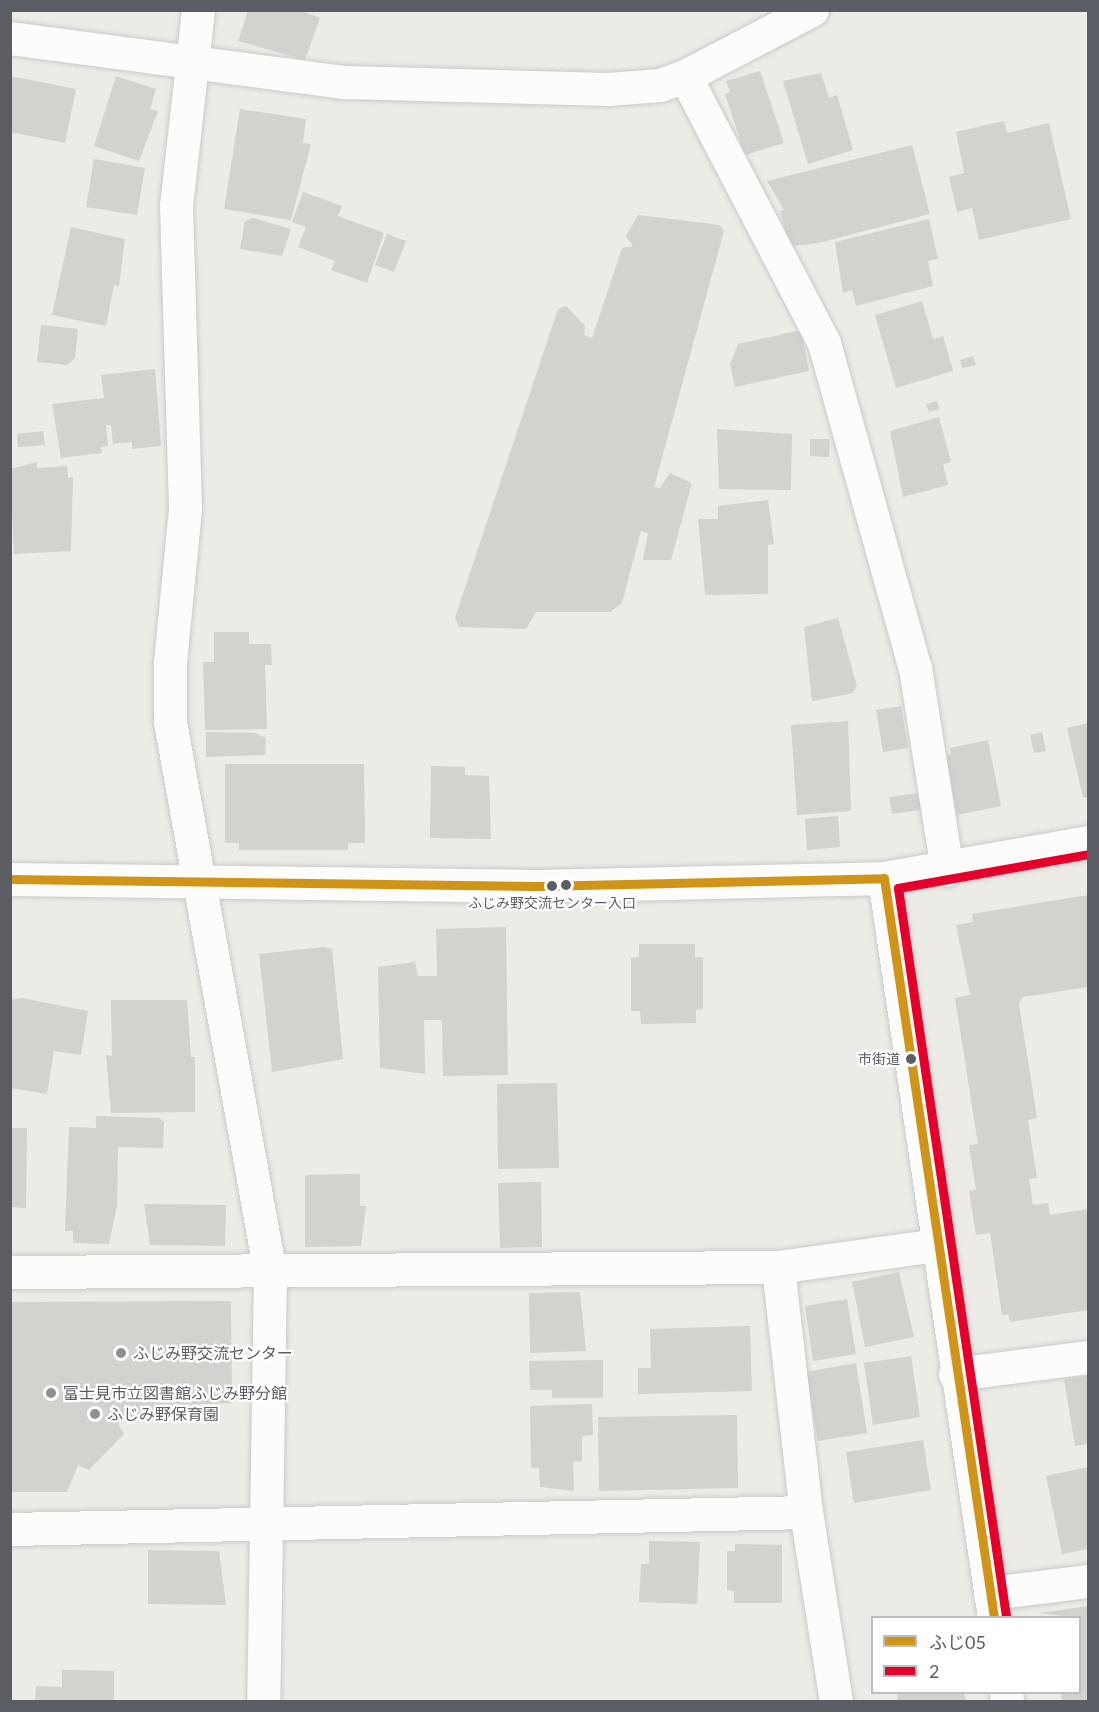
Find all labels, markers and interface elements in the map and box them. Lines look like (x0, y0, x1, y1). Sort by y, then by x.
unlabelled marker (560, 879, 572, 891)
marker: ふじみ野交流センター入口 (546, 880, 558, 892)
place label: ふじみ野交流センター入口 (468, 895, 636, 911)
place label: 市街道 (858, 1051, 900, 1067)
marker: 市街道 (905, 1053, 917, 1065)
place label: ふじみ野交流センター (133, 1343, 293, 1363)
marker: ふじみ野交流センター (114, 1346, 128, 1360)
place label: 富士見市立図書館ふじみ野分館 (63, 1383, 287, 1403)
marker: 富士見市立図書館ふじみ野分館 (44, 1386, 58, 1400)
place label: ふじみ野保育園 (107, 1404, 219, 1424)
marker: ふじみ野保育園 (88, 1407, 102, 1421)
legend (871, 1616, 1081, 1694)
text: ふじ05 (929, 1631, 986, 1653)
text: 2 (929, 1660, 939, 1682)

